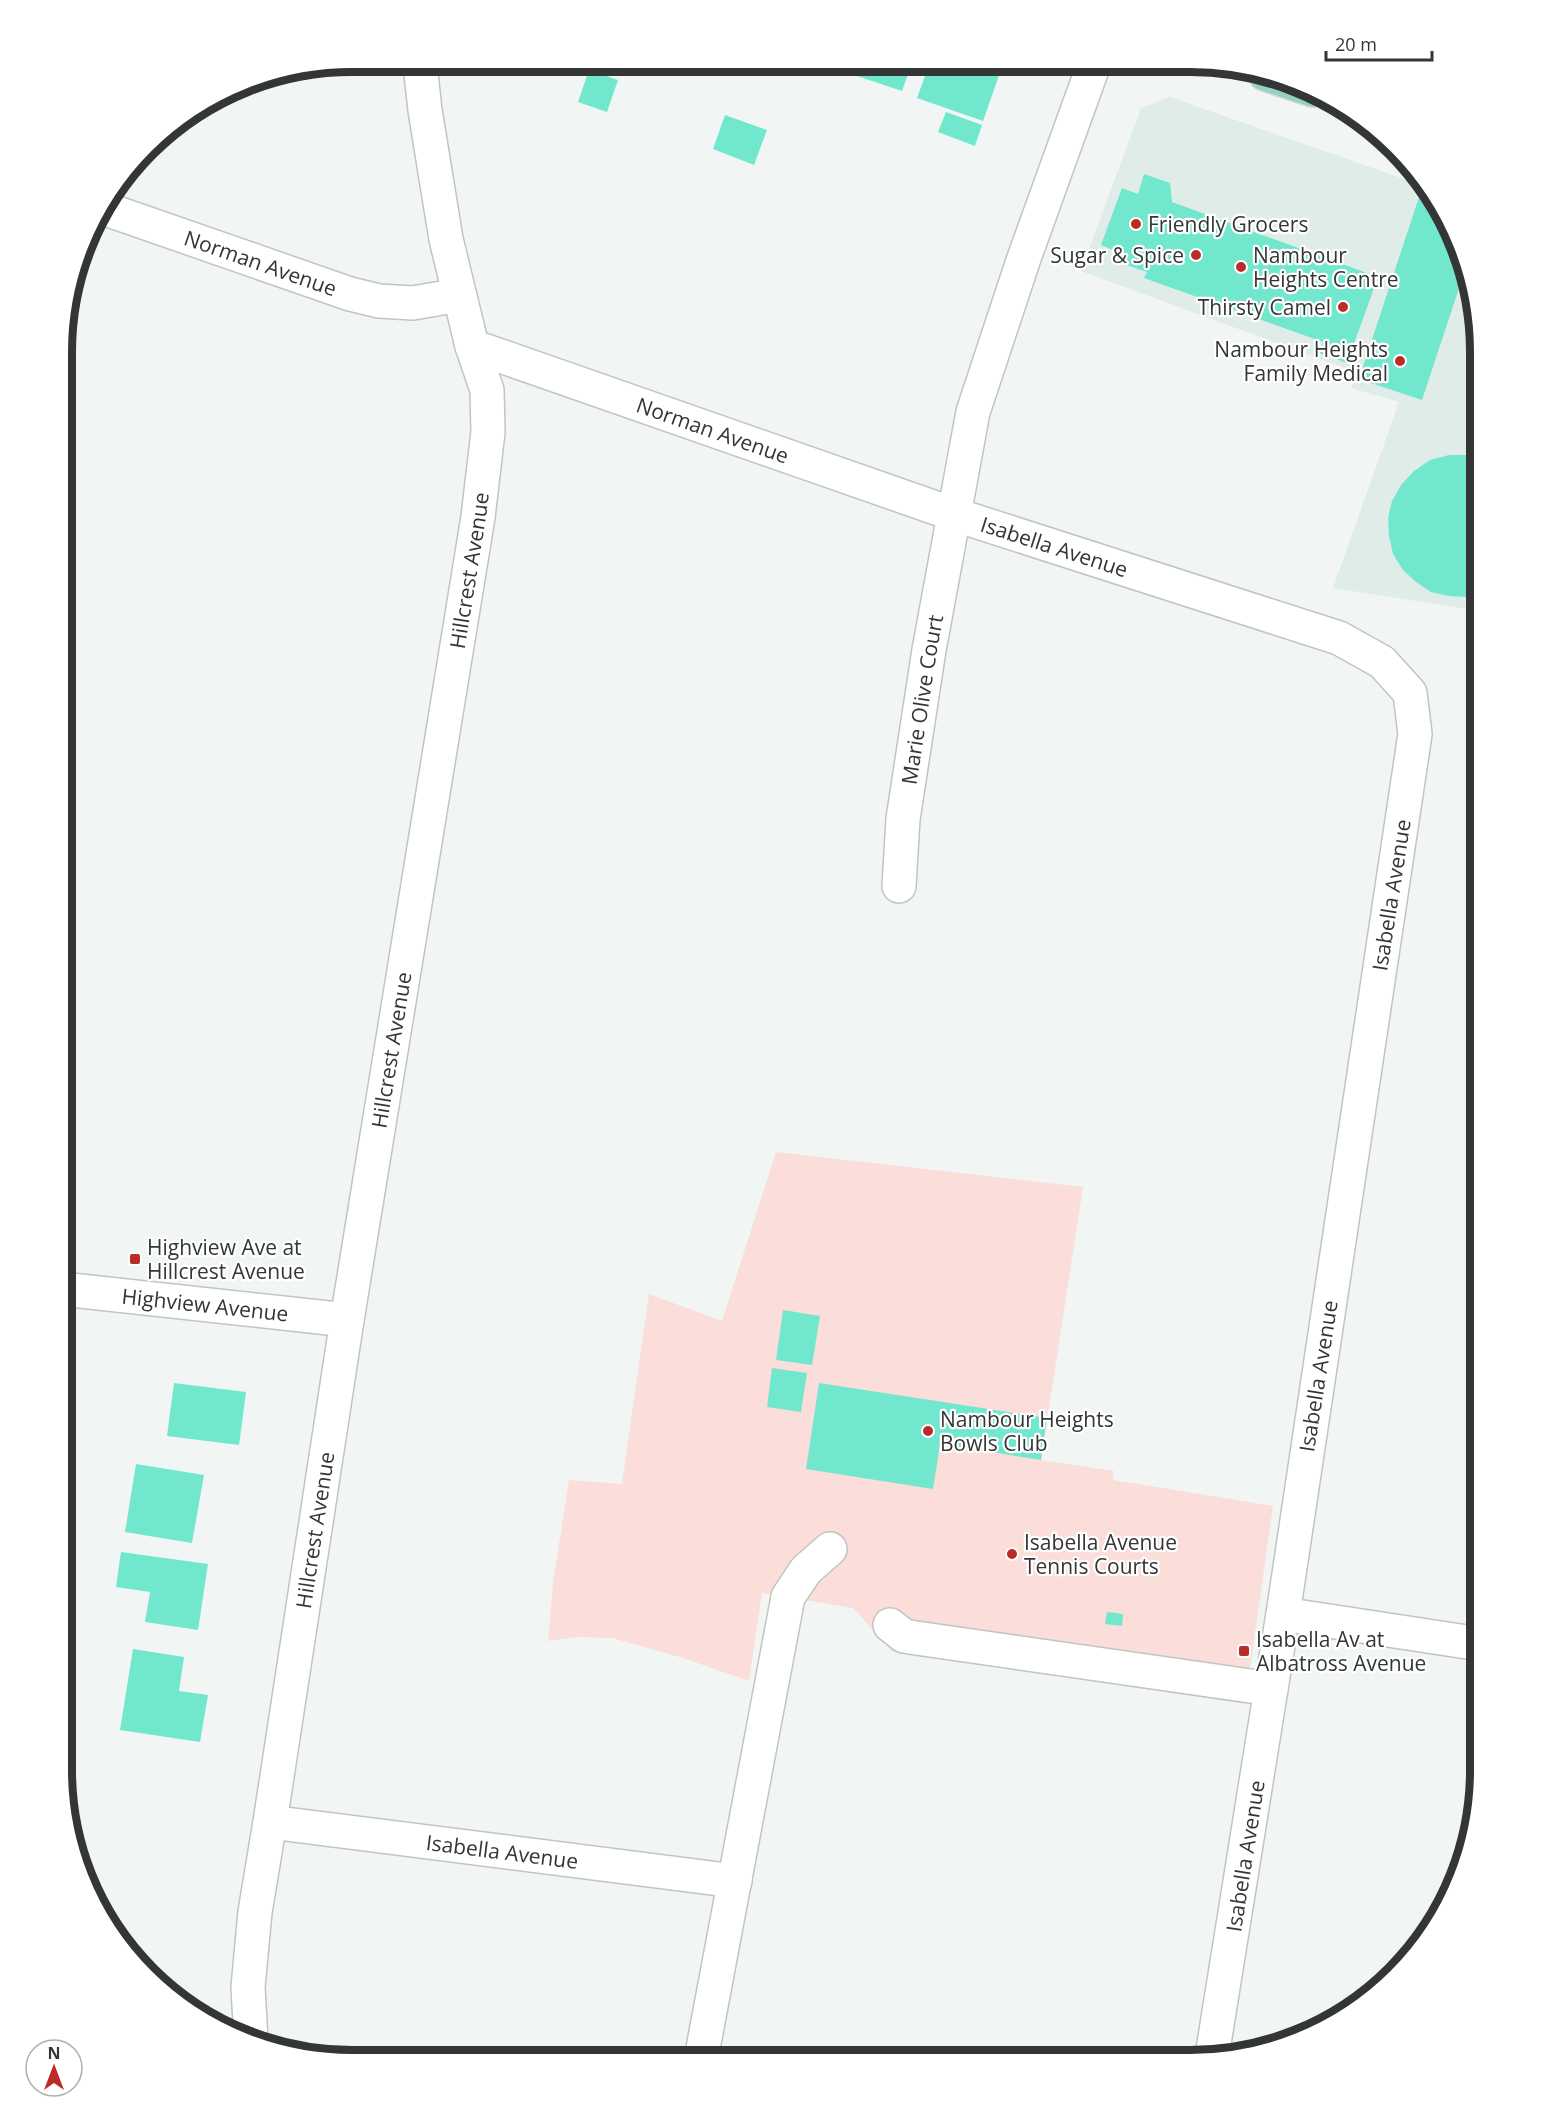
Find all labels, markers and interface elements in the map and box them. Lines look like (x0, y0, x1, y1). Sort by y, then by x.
scale bar (1326, 24, 1432, 62)
text: 20 m (1335, 32, 1377, 56)
place label: Friendly Grocers (1148, 210, 1308, 238)
marker: Friendly Grocers (1129, 217, 1143, 231)
street label: Norman Avenue (181, 223, 341, 302)
place label: Sugar & Spice (1050, 241, 1184, 269)
place label: Nambour Heights Centre (1253, 241, 1399, 293)
marker: Sugar & Spice (1189, 248, 1203, 262)
marker: Nambour Heights Centre (1234, 260, 1248, 274)
place label: Thirsty Camel (1198, 293, 1331, 321)
marker: Thirsty Camel (1336, 300, 1350, 314)
place label: Nambour Heights Family Medical (1214, 335, 1388, 387)
marker: Nambour Heights Family Medical (1393, 354, 1407, 368)
street label: Norman Avenue (633, 391, 793, 470)
street label: Hillcrest Avenue (443, 491, 495, 651)
street label: Isabella Avenue (977, 510, 1132, 583)
street label: Marie Olive Court (895, 612, 949, 786)
street label: Isabella Avenue (1365, 817, 1417, 973)
street label: Hillcrest Avenue (364, 970, 418, 1130)
place label: Highview Ave at Hillcrest Avenue (147, 1233, 305, 1285)
marker: Highview Ave at Hillcrest Avenue (128, 1252, 142, 1266)
street label: Highview Avenue (120, 1282, 290, 1328)
street label: Isabella Avenue (1292, 1298, 1344, 1454)
place label: Nambour Heights Bowls Club (940, 1405, 1114, 1457)
marker: Nambour Heights Bowls Club (921, 1424, 935, 1438)
street label: Hillcrest Avenue (289, 1450, 341, 1610)
place label: Isabella Avenue Tennis Courts (1024, 1528, 1177, 1580)
marker: Isabella Avenue Tennis Courts (1005, 1547, 1019, 1561)
place label: Isabella Av at Albatross Avenue (1256, 1625, 1426, 1677)
marker: Isabella Av at Albatross Avenue (1237, 1644, 1251, 1658)
street label: Isabella Avenue (1219, 1778, 1271, 1934)
street label: Isabella Avenue (424, 1828, 580, 1875)
north arrow (24, 2038, 84, 2098)
text: N (47, 2042, 61, 2064)

